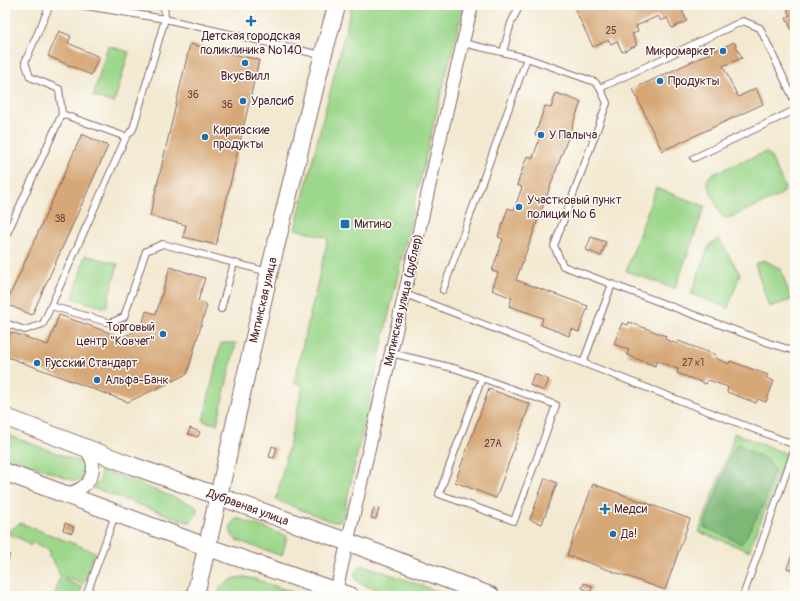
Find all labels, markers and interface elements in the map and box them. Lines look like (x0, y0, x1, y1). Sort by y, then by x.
marker: Детская городская поликлиника №140 (245, 15, 257, 27)
house number: 25 (605, 25, 617, 37)
place label: Детская городская поликлиника №140 (200, 29, 302, 58)
place label: Микромаркет (645, 44, 715, 59)
marker: Микромаркет (718, 46, 728, 56)
marker: ВкусВилл (240, 58, 250, 68)
place label: ВкусВилл (221, 69, 269, 84)
place label: Продукты (668, 74, 720, 89)
marker: Продукты (655, 76, 665, 86)
house number: 36 (187, 89, 199, 101)
place label: Уралсиб (251, 94, 294, 109)
marker: Уралсиб (238, 96, 248, 106)
house number: 36 (221, 99, 233, 111)
place label: Киргизские продукты (213, 123, 270, 152)
place label: У Палыча (549, 128, 598, 143)
marker: У Палыча (536, 130, 546, 140)
marker: Киргизские продукты (200, 132, 210, 142)
place label: Участковый пункт полиции № 6 (527, 193, 622, 222)
marker: Участковый пункт полиции № 6 (514, 202, 524, 212)
house number: 38 (55, 213, 65, 225)
place label: Митино (354, 217, 392, 232)
marker: Митино (339, 218, 351, 230)
street label: Митинская улица (дублер) (381, 233, 426, 368)
street label: Митинская улица (246, 255, 281, 344)
place label: Торговый центр "Ковчег" (76, 320, 155, 349)
marker: Торговый центр "Ковчег" (158, 329, 168, 339)
place label: Русский Стандарт (45, 356, 138, 371)
house number: 27 к1 (682, 357, 704, 369)
marker: Русский Стандарт (32, 358, 42, 368)
place label: Альфа-Банк (105, 373, 169, 388)
marker: Альфа-Банк (92, 375, 102, 385)
house number: 27А (484, 438, 502, 450)
street label: Дубравная улица (204, 485, 291, 529)
place label: Медси (614, 502, 648, 517)
marker: Медси (599, 503, 611, 515)
place label: Да! (620, 527, 637, 542)
marker: Да! (608, 529, 618, 539)

